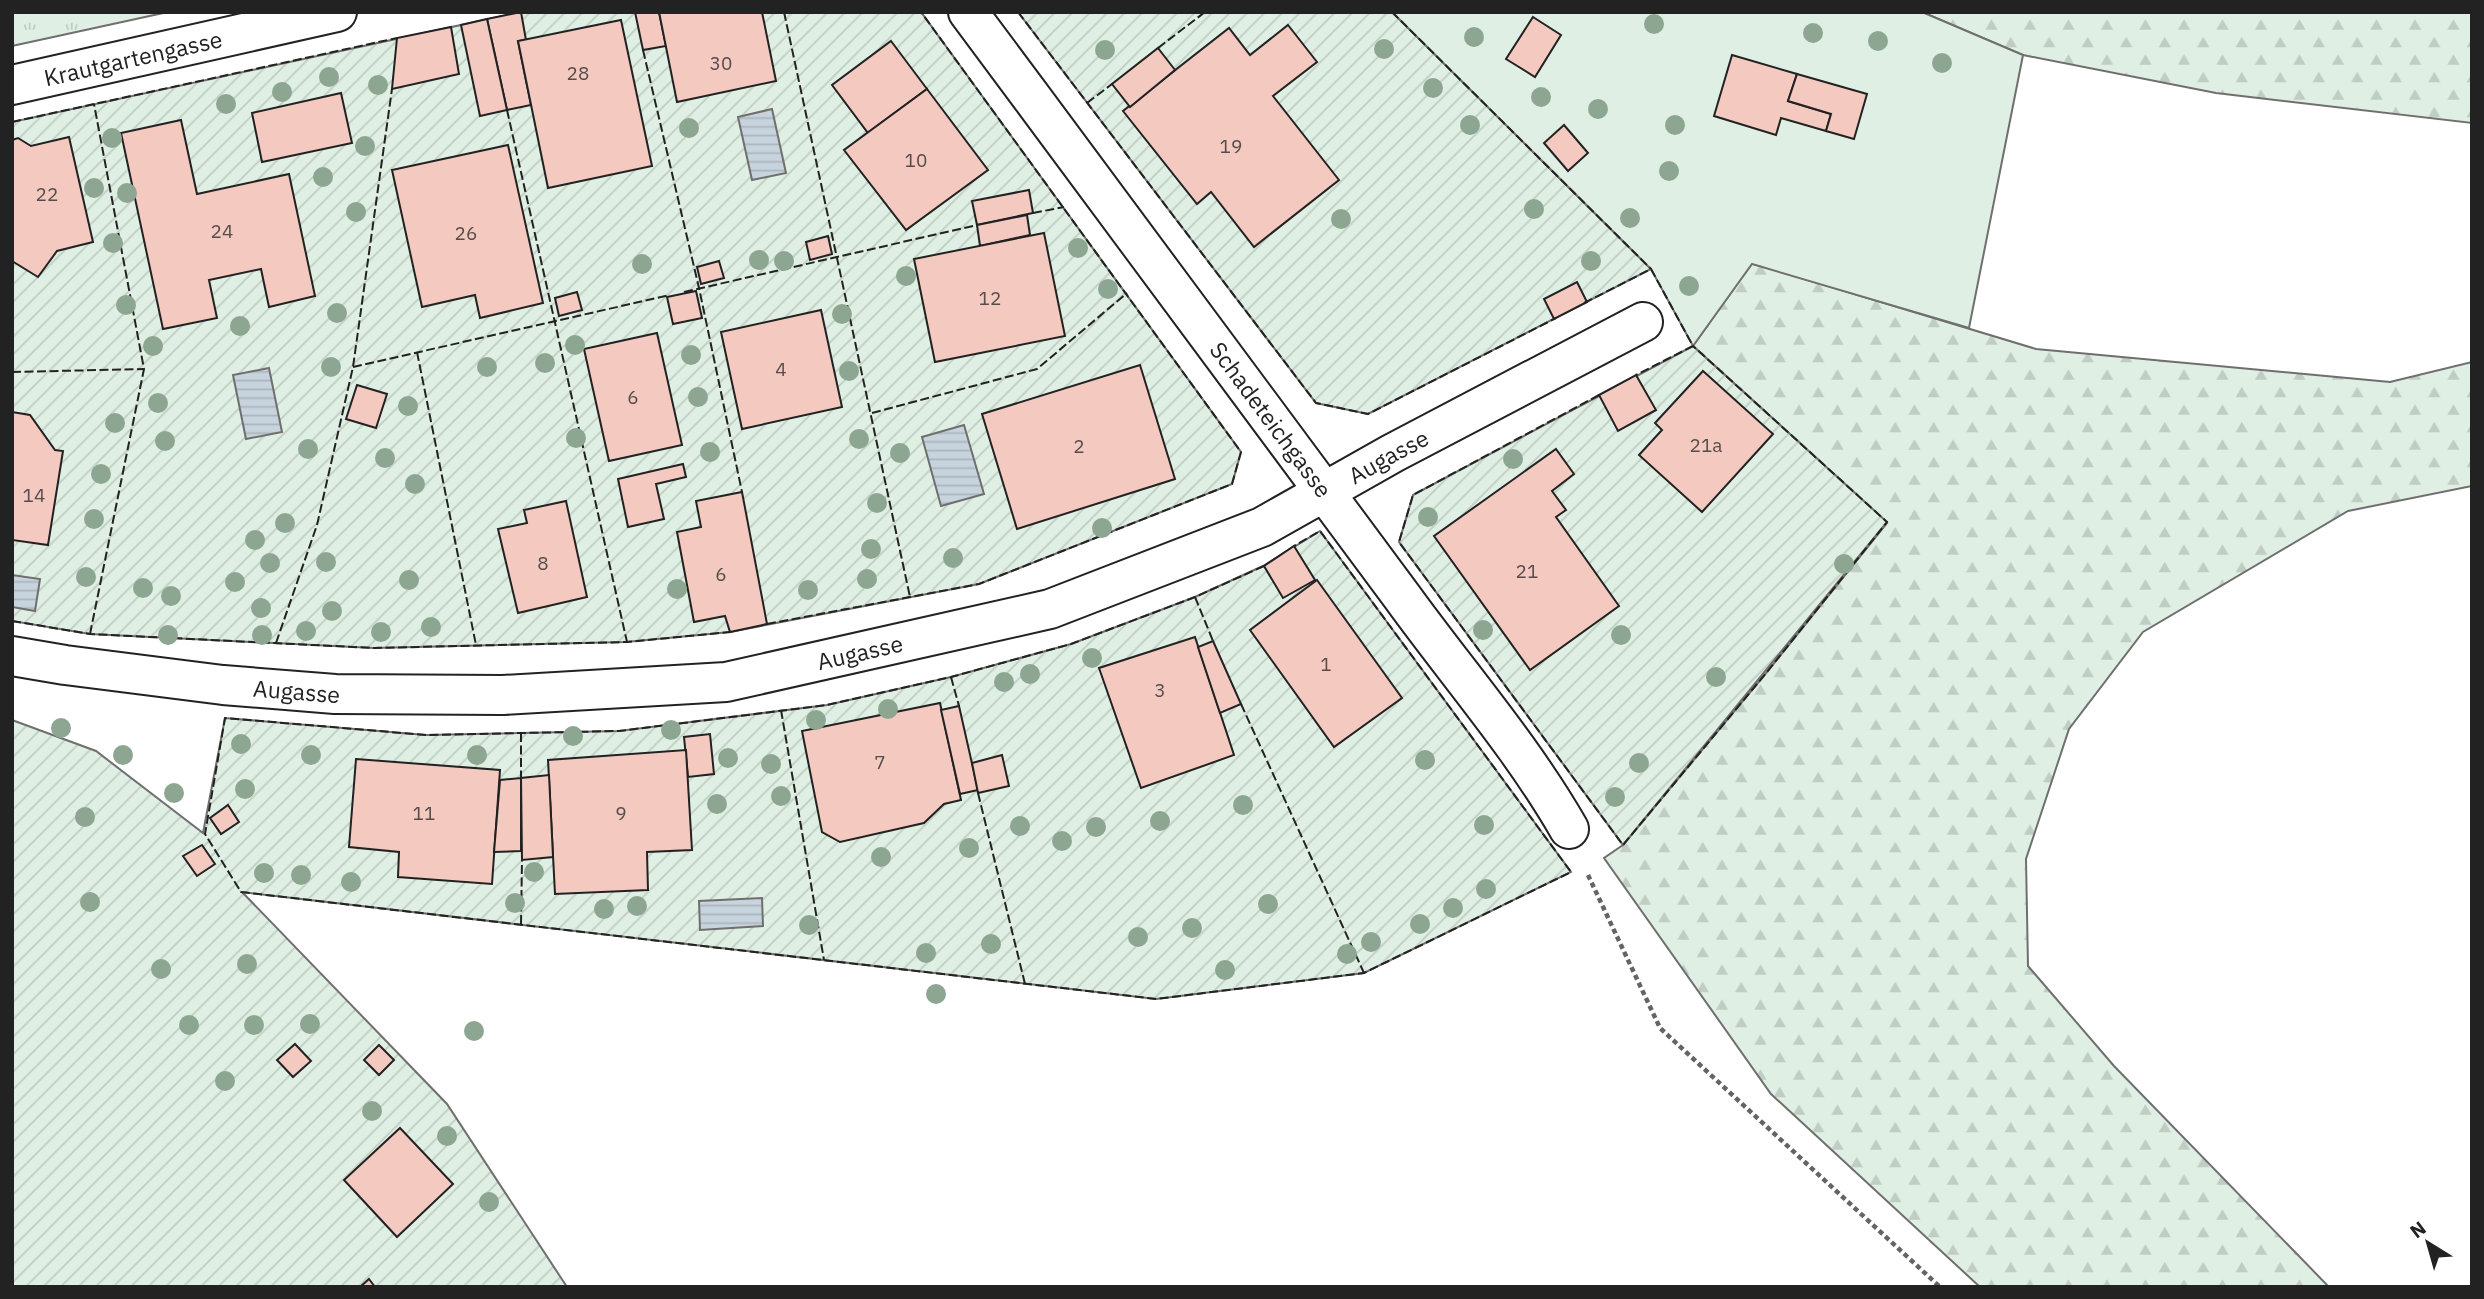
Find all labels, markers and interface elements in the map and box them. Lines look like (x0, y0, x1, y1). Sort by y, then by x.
street label: Krautgartengasse (41, 23, 225, 92)
house number: 30 (710, 51, 732, 75)
house number: 28 (567, 61, 589, 85)
house number: 19 (1220, 134, 1242, 158)
house number: 10 (905, 148, 927, 172)
house number: 22 (36, 182, 58, 206)
house number: 24 (211, 219, 233, 243)
house number: 26 (455, 221, 477, 245)
house number: 12 (979, 286, 1001, 310)
street label: Schadeteichgasse (1204, 336, 1339, 503)
house number: 4 (775, 357, 787, 381)
house number: 6 (627, 385, 639, 409)
street label: Augasse (1343, 422, 1434, 490)
house number: 21a (1690, 433, 1722, 457)
house number: 2 (1073, 434, 1085, 458)
house number: 14 (23, 483, 45, 507)
house number: 8 (537, 551, 549, 575)
house number: 21 (1516, 559, 1538, 583)
house number: 6 (715, 562, 727, 586)
street label: Augasse (814, 628, 906, 676)
house number: 1 (1320, 652, 1332, 676)
street label: Augasse (252, 672, 341, 709)
house number: 3 (1154, 678, 1166, 702)
house number: 7 (874, 750, 886, 774)
house number: 11 (413, 801, 435, 825)
house number: 9 (615, 801, 627, 825)
north arrow (2393, 1208, 2463, 1278)
text: N (2405, 1216, 2430, 1243)

